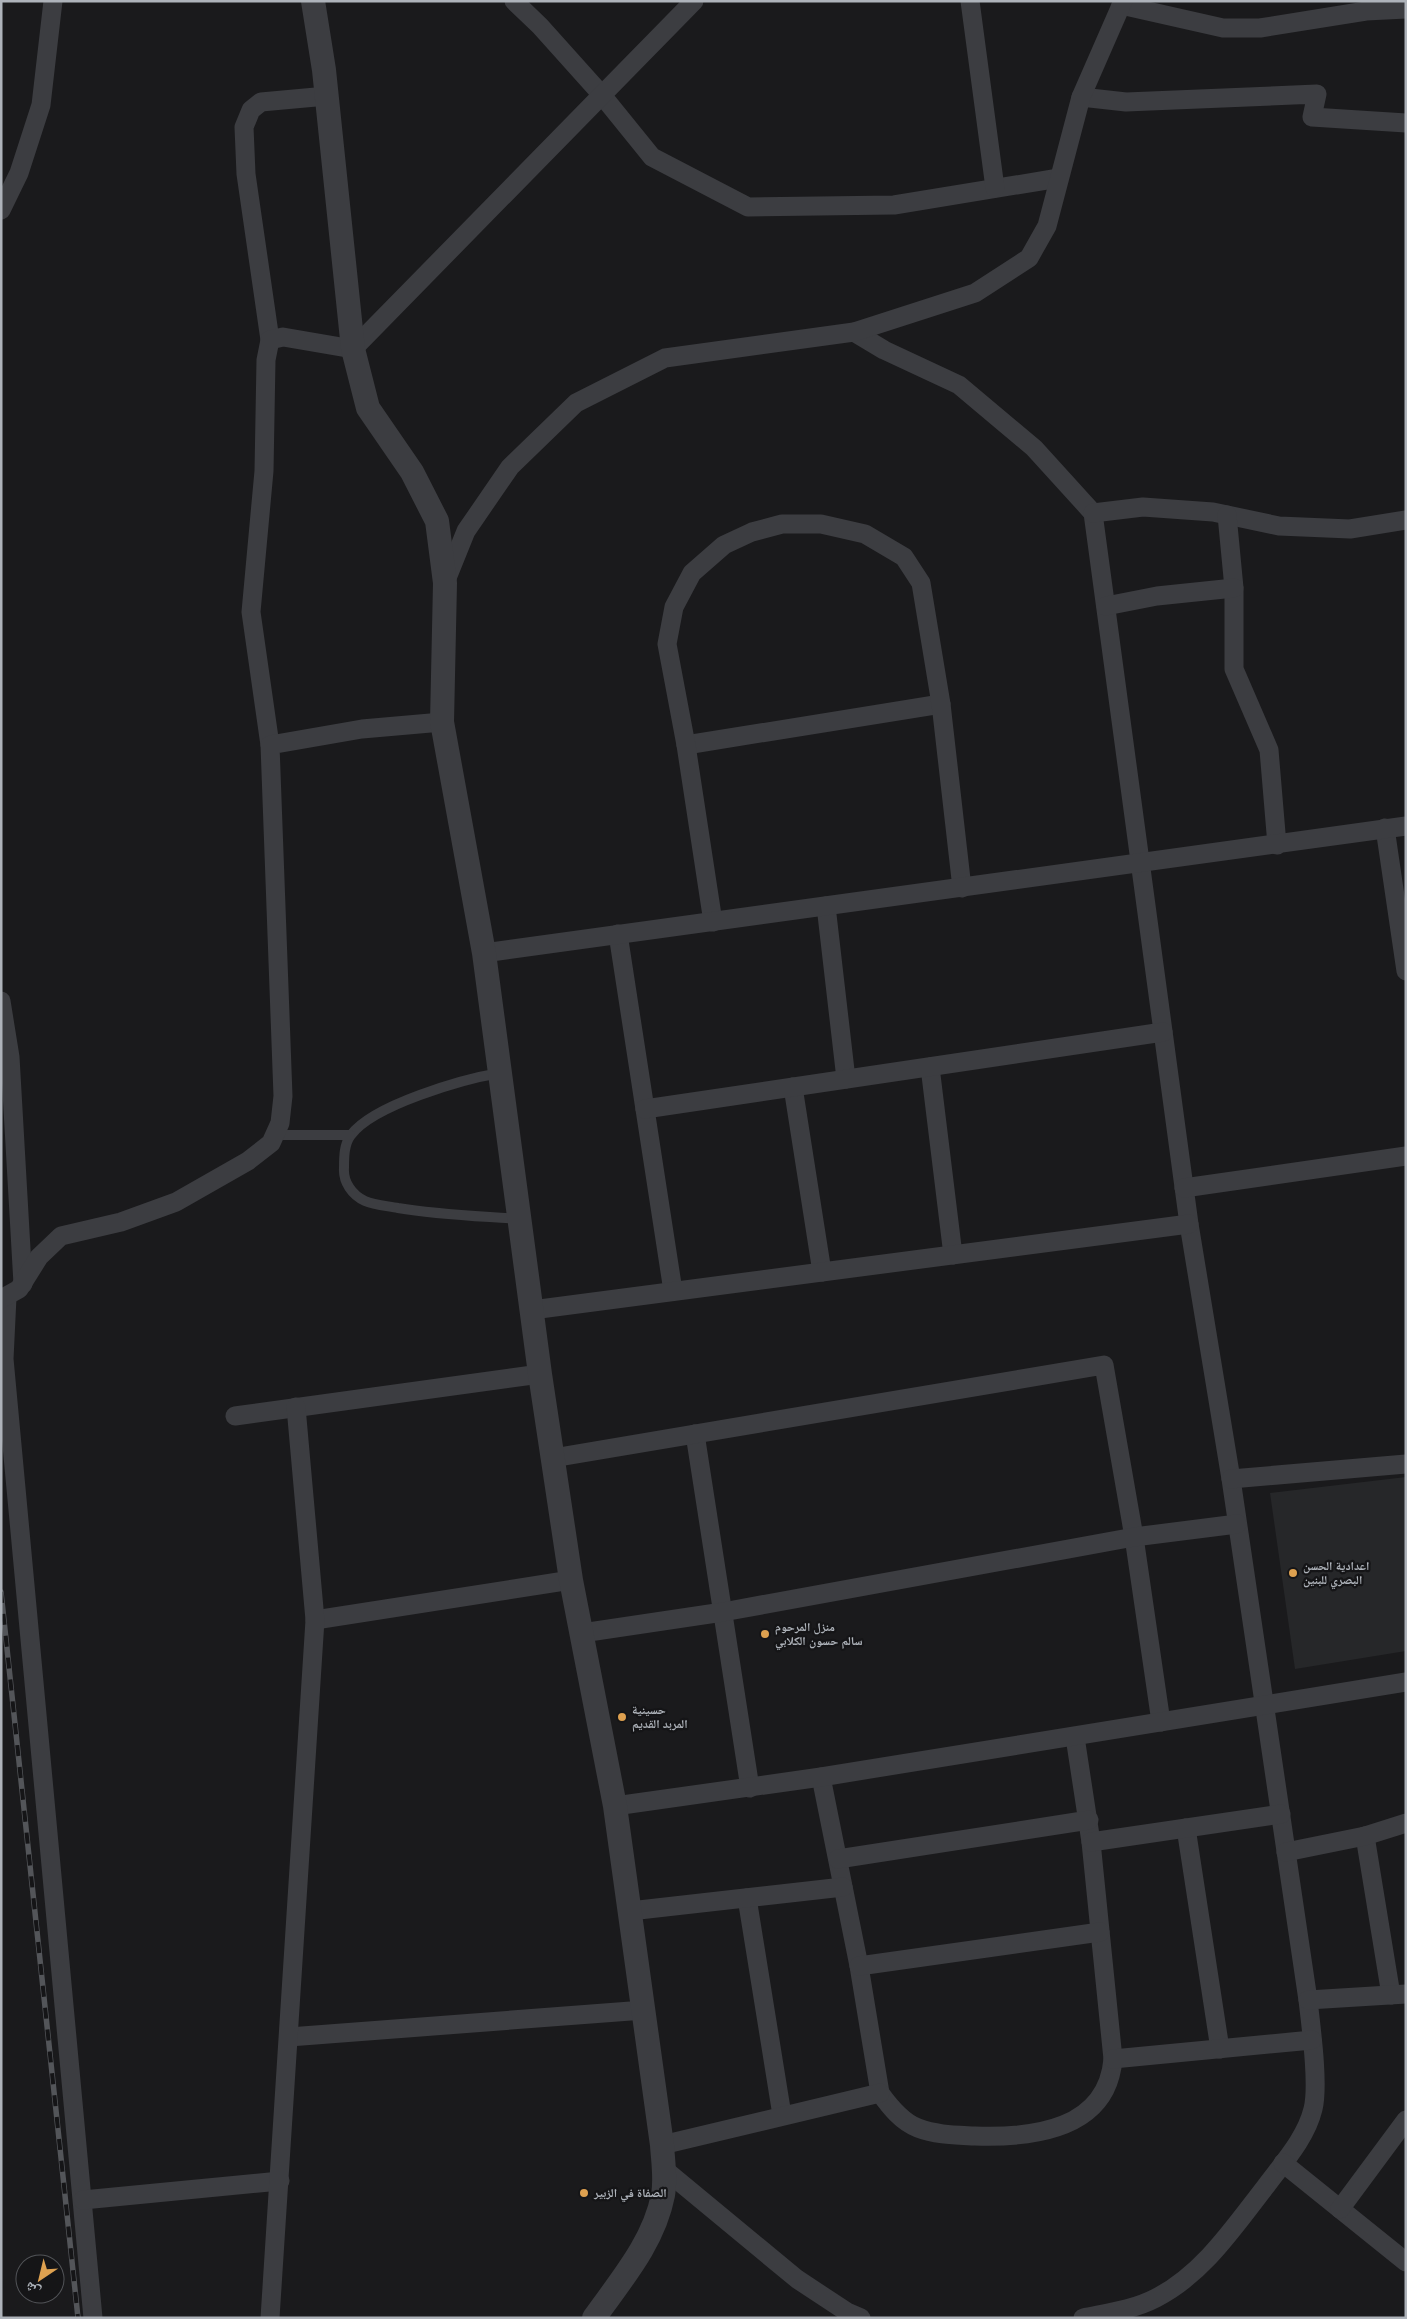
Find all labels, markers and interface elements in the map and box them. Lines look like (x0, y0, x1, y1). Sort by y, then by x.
place label: اعدادية الحسن البصري للبنين (1303, 1558, 1369, 1590)
marker: اعدادية الحسن البصري للبنين (1287, 1567, 1299, 1579)
place label: منزل المرحوم سالم حسون الكلابي (775, 1619, 863, 1651)
marker: منزل المرحوم سالم حسون الكلابي (759, 1628, 771, 1640)
place label: حسينية المربد القديم (632, 1702, 688, 1732)
marker: حسينية المربد القديم (616, 1711, 628, 1723)
place label: الصفاة في الزبير (593, 2185, 667, 2203)
marker: الصفاة في الزبير (578, 2187, 590, 2199)
north arrow (15, 2254, 65, 2304)
text: ش (21, 2277, 44, 2301)

